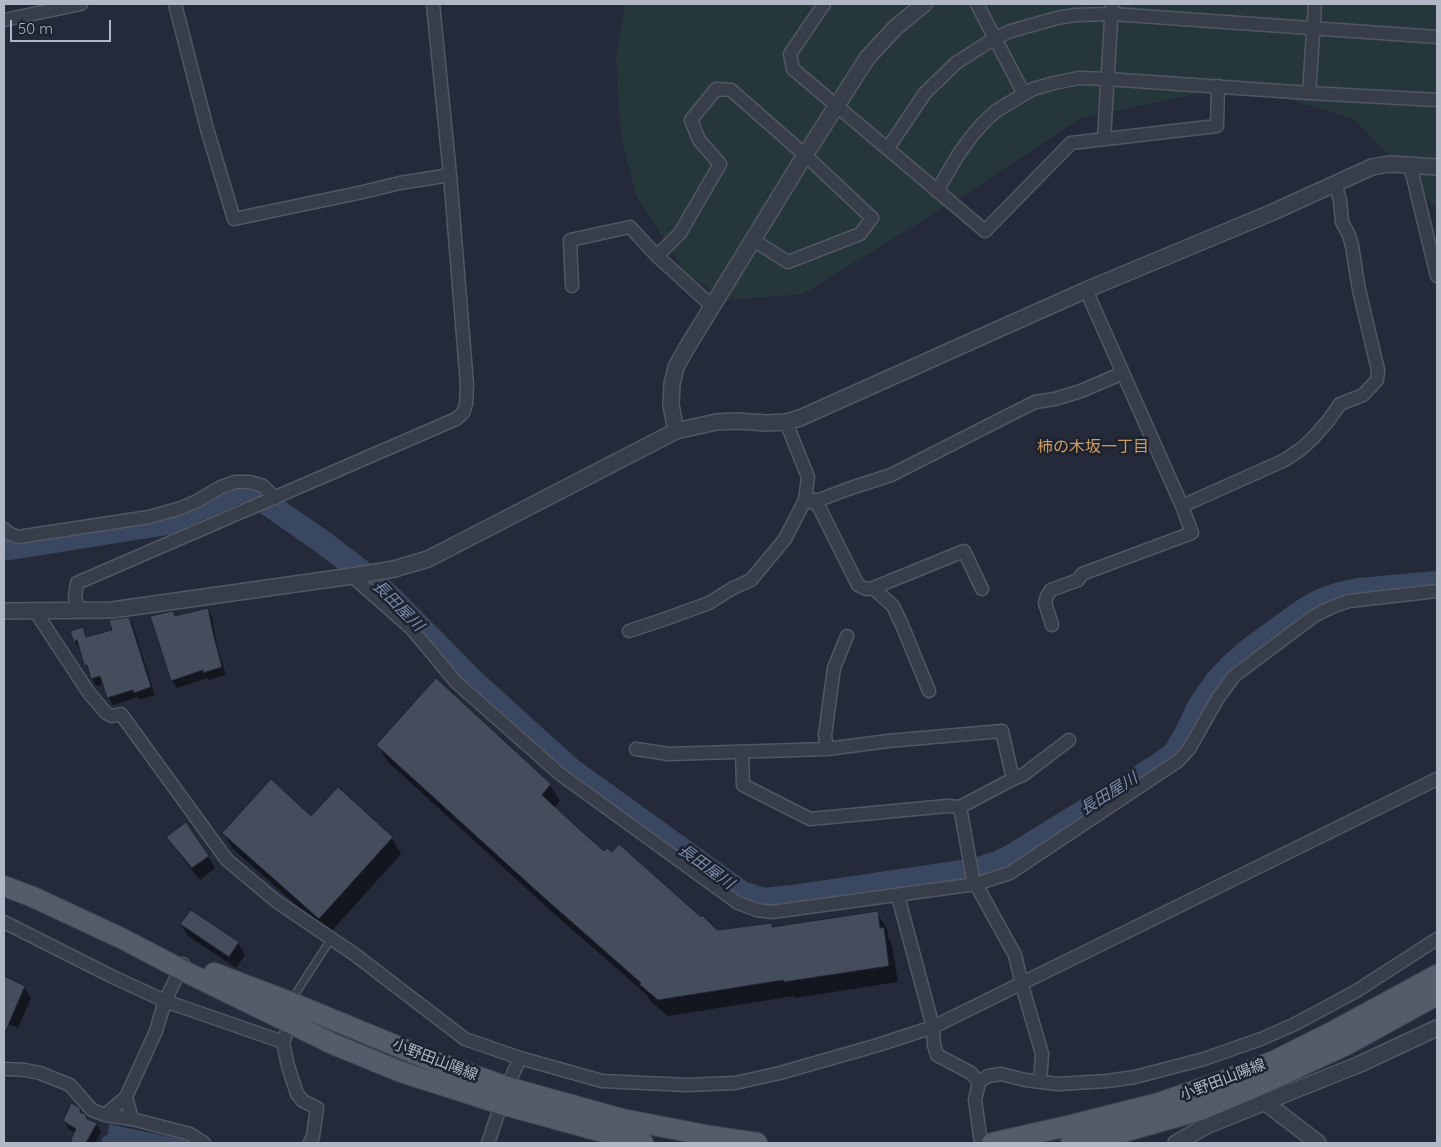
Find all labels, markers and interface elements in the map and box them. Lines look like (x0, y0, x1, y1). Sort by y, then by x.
scale bar (12, 10, 114, 42)
text: 50 m (18, 19, 53, 38)
district label: 柿の木坂一丁目 (1037, 437, 1149, 457)
water label: 長田屋川 (369, 577, 427, 635)
water label: 長田屋川 (1077, 769, 1141, 819)
water label: 長田屋川 (674, 840, 738, 894)
street label: 小野田山陽線 (390, 1035, 480, 1085)
street label: 小野田山陽線 (1178, 1055, 1268, 1105)

